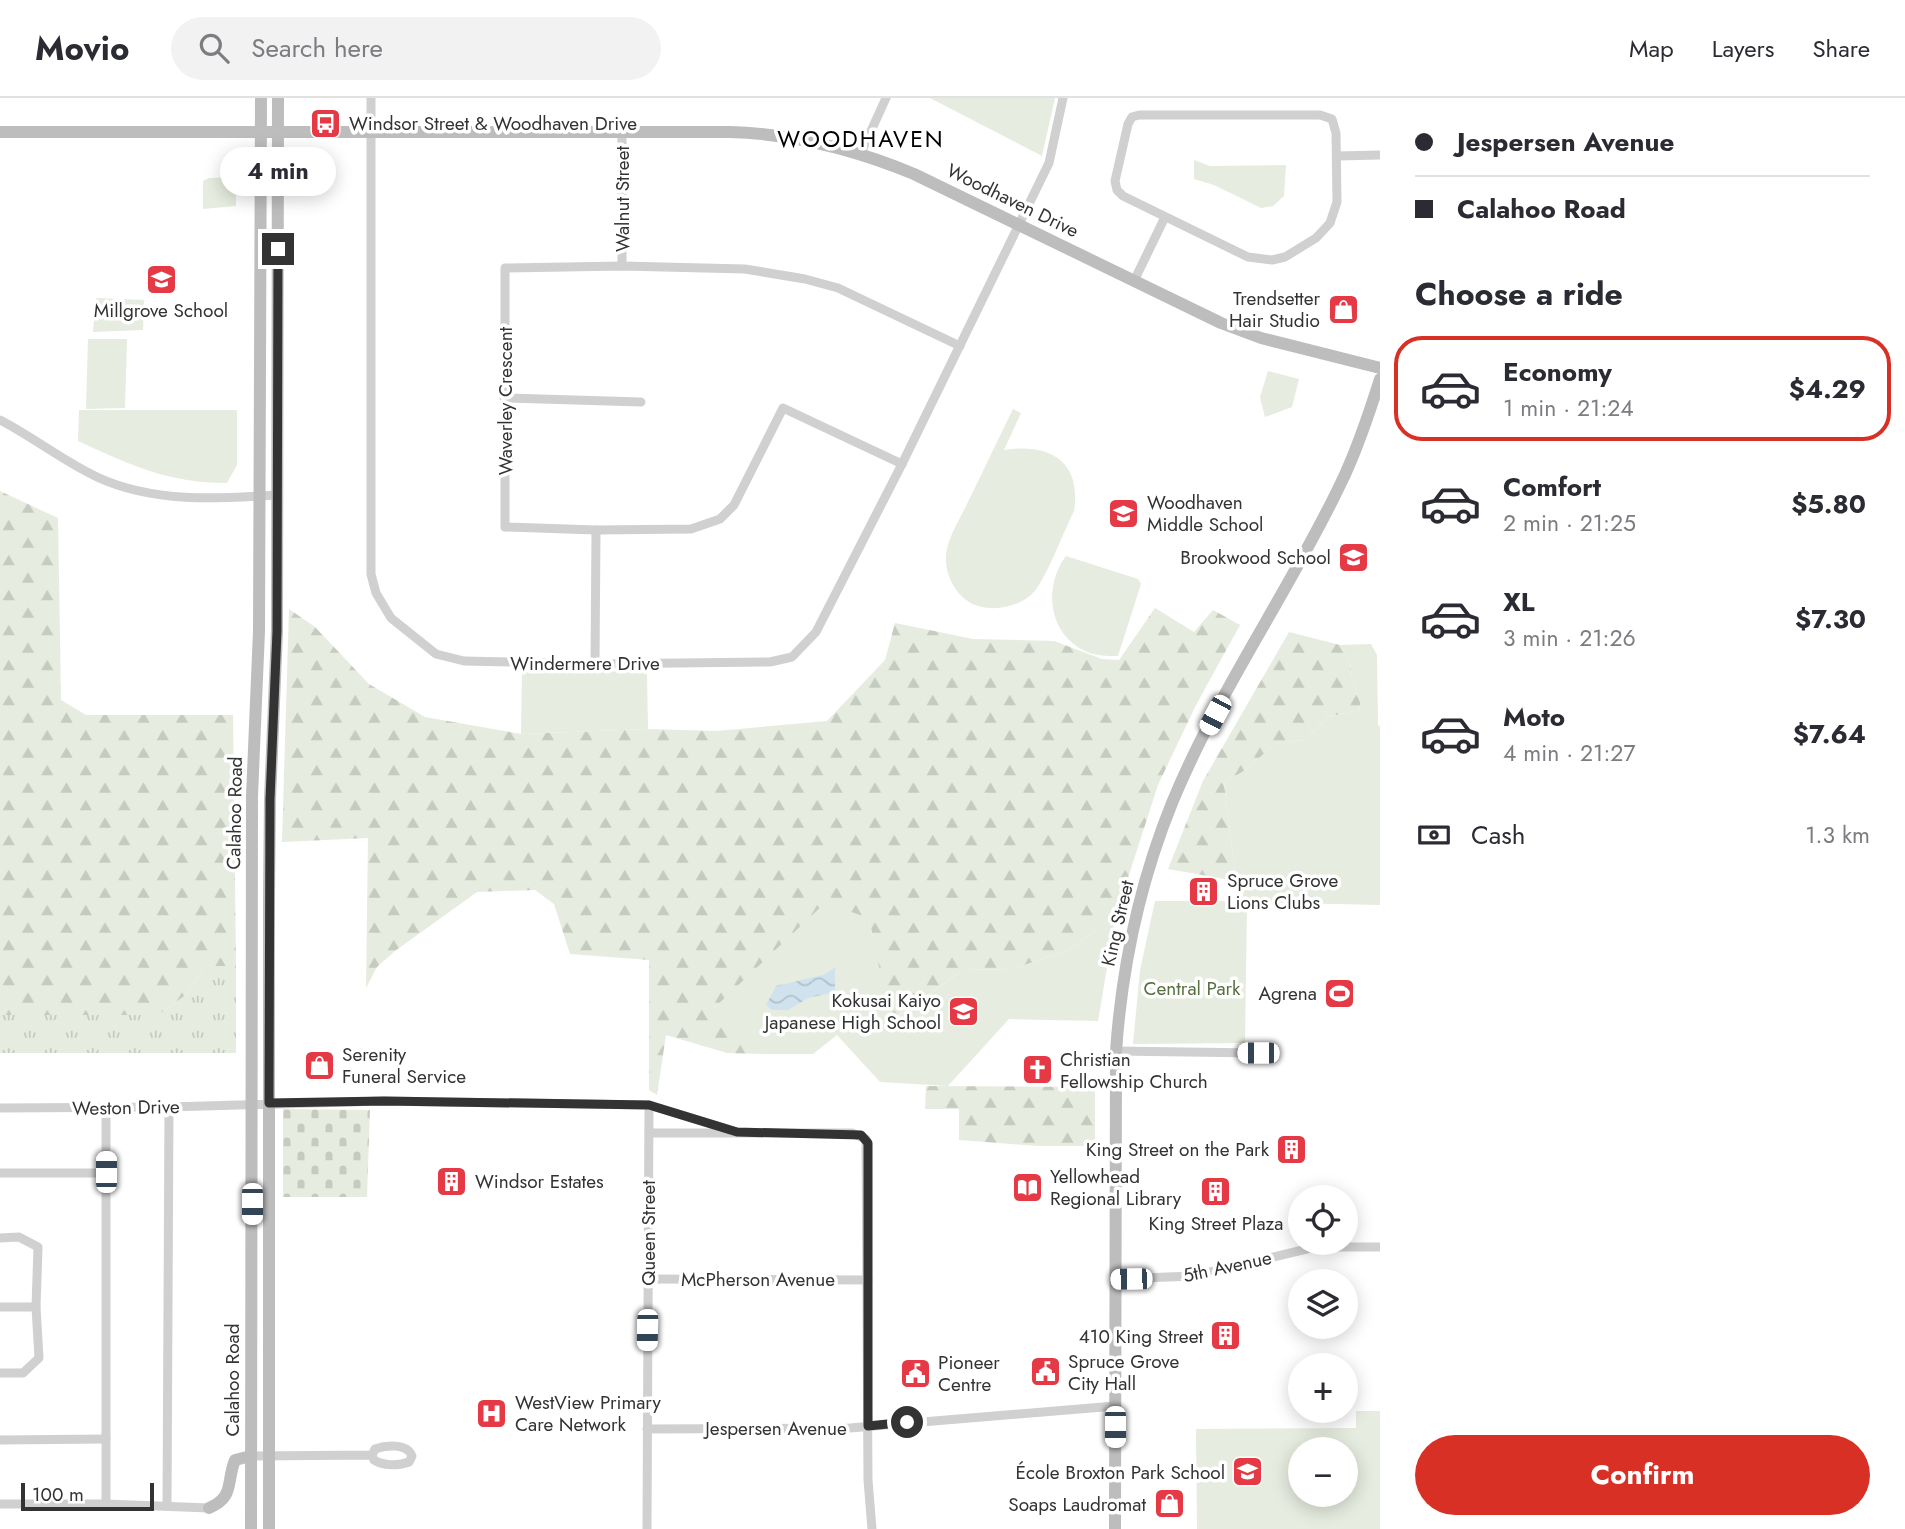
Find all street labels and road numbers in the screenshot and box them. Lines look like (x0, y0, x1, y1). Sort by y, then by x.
street label: Walnut Street (609, 146, 636, 252)
street label: Woodhaven Drive (942, 157, 1083, 244)
street label: Waverley Crescent (492, 326, 519, 475)
street label: Windermere Drive (510, 650, 660, 677)
street label: Calahoo Road (220, 756, 249, 870)
street label: King Street (1094, 877, 1141, 969)
street label: Weston Drive (72, 1093, 180, 1122)
street label: Queen Street (635, 1180, 662, 1286)
street label: 5th Avenue (1180, 1244, 1274, 1289)
street label: McPherson Avenue (681, 1266, 835, 1293)
street label: Calahoo Road (219, 1323, 246, 1437)
street label: Jespersen Avenue (702, 1415, 847, 1442)

